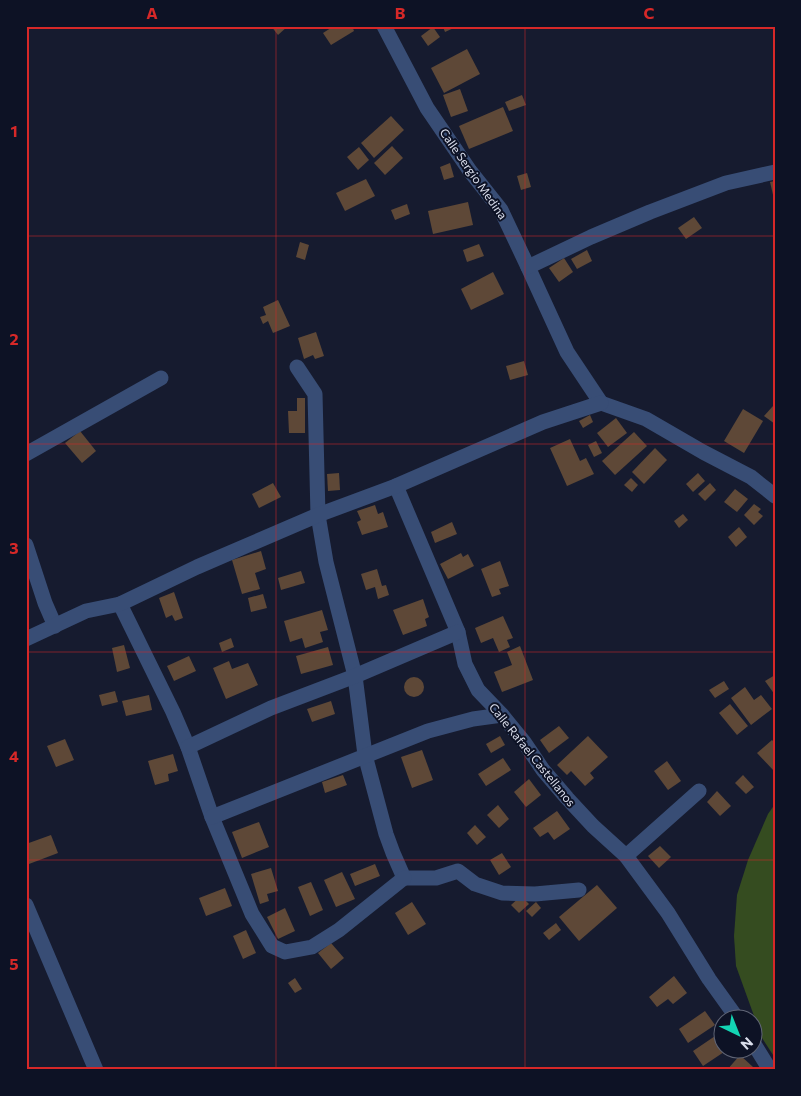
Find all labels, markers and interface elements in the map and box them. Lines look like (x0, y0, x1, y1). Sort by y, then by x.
text: A (146, 3, 158, 22)
text: B (395, 3, 406, 22)
text: C (644, 3, 655, 22)
text: 1 (10, 121, 18, 140)
street label: Calle Sergio Medina (437, 125, 510, 221)
text: 2 (9, 329, 19, 348)
text: 3 (9, 538, 19, 557)
street label: Calle Rafael Castellanos (487, 700, 579, 809)
text: 4 (9, 746, 19, 765)
text: 5 (9, 954, 19, 973)
north arrow (714, 1008, 764, 1058)
text: N (738, 1034, 757, 1054)

